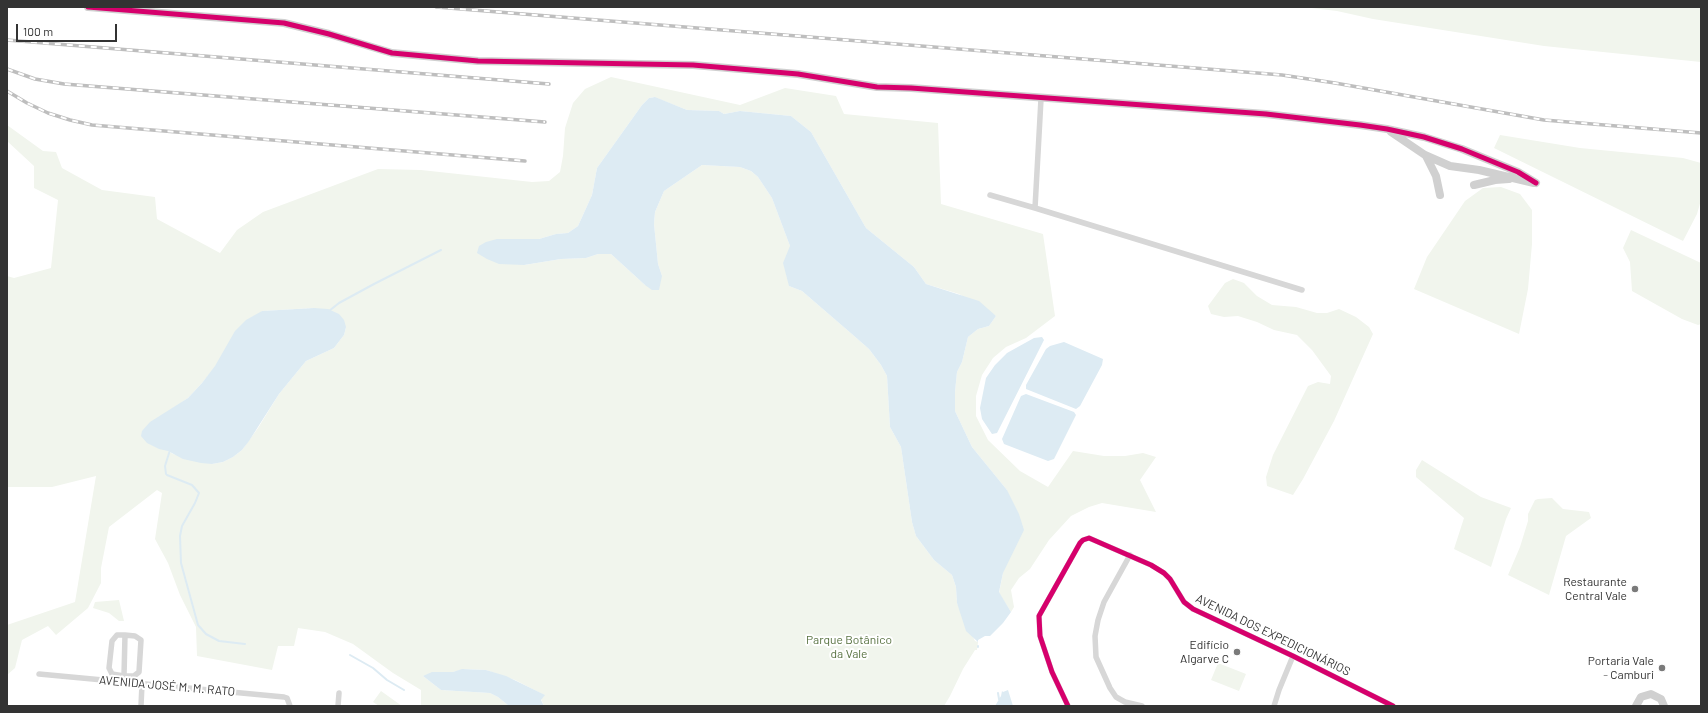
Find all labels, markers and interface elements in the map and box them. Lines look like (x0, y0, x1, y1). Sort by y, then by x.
scale bar (18, 16, 119, 42)
text: 100 m (23, 24, 53, 38)
place label: Restaurante Central Vale (1563, 575, 1627, 603)
marker: Restaurante Central Vale (1630, 584, 1640, 594)
street label: AVENIDA DOS EXPEDICIONÁRIOS (1193, 591, 1353, 679)
park label: Parque Botânico da Vale (806, 633, 892, 661)
place label: Edifício Algarve C (1180, 638, 1229, 666)
marker: Edifício Algarve C (1232, 647, 1242, 657)
place label: Portaria Vale - Camburi (1588, 654, 1654, 682)
marker: Portaria Vale - Camburi (1657, 663, 1667, 673)
street label: AVENIDA JOSÉ M. M. RATO (98, 673, 236, 699)

